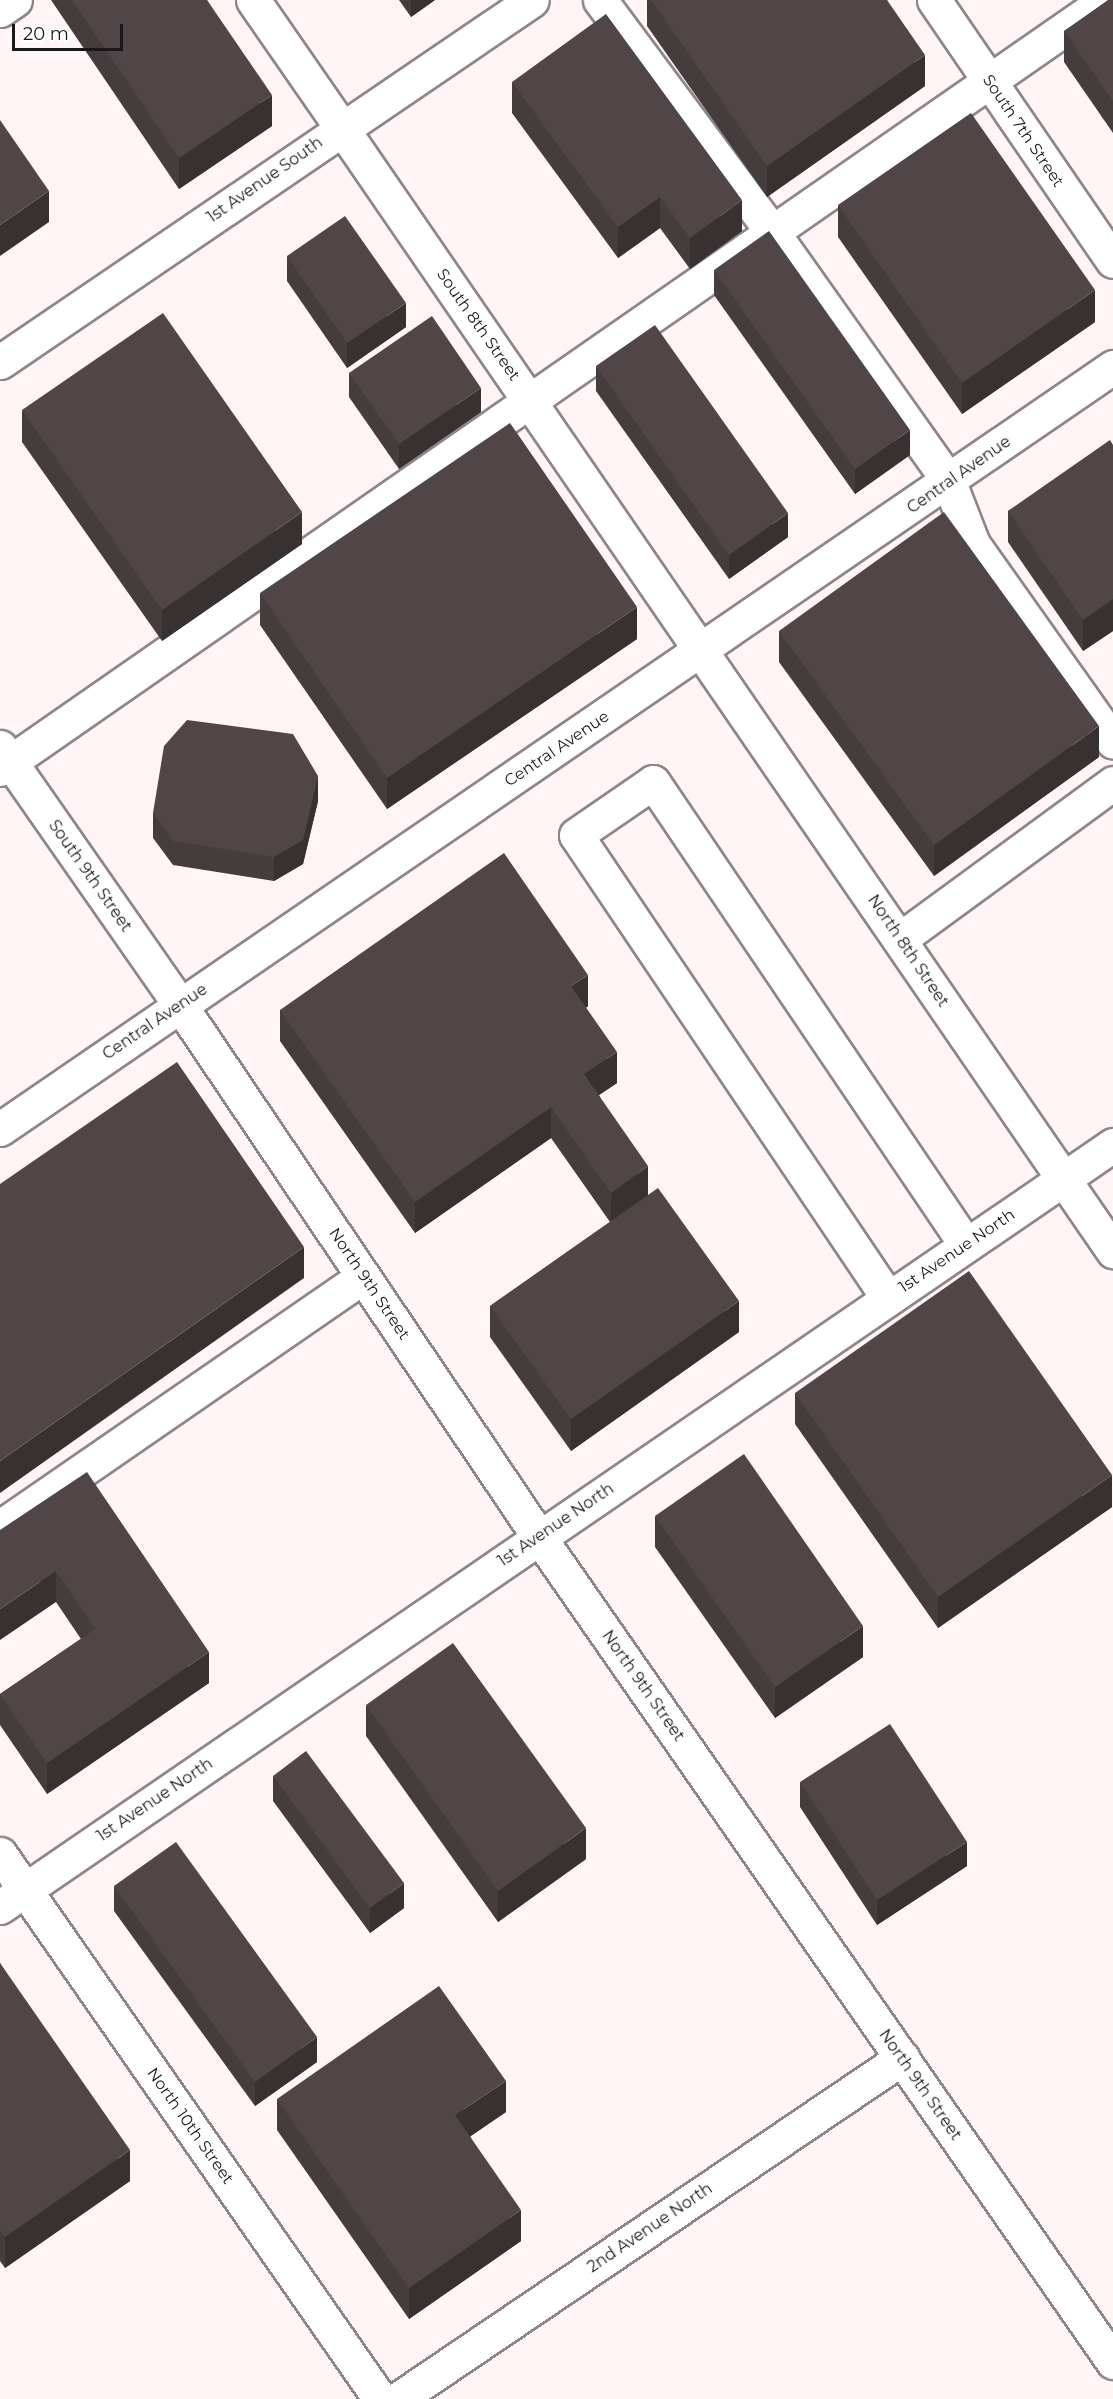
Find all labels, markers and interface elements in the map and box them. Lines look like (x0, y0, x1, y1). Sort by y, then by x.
scale bar (15, 12, 126, 50)
text: 20 m (23, 23, 69, 45)
street label: South 7th Street (978, 71, 1068, 191)
street label: 1st Avenue South (203, 133, 327, 227)
street label: South 8th Street (432, 265, 524, 385)
street label: Central Avenue (904, 432, 1014, 518)
street label: Central Avenue (501, 707, 613, 791)
street label: South 9th Street (44, 816, 136, 936)
street label: North 8th Street (863, 891, 953, 1011)
street label: Central Avenue (99, 980, 211, 1064)
street label: 1st Avenue North (895, 1205, 1019, 1297)
street label: North 9th Street (324, 1224, 414, 1344)
street label: 1st Avenue North (494, 1479, 618, 1571)
street label: North 9th Street (598, 1627, 688, 1745)
street label: 1st Avenue North (93, 1754, 217, 1846)
street label: North 9th Street (875, 2026, 965, 2144)
street label: North 10th Street (143, 2064, 237, 2188)
street label: 2nd Avenue North (584, 2179, 716, 2277)

